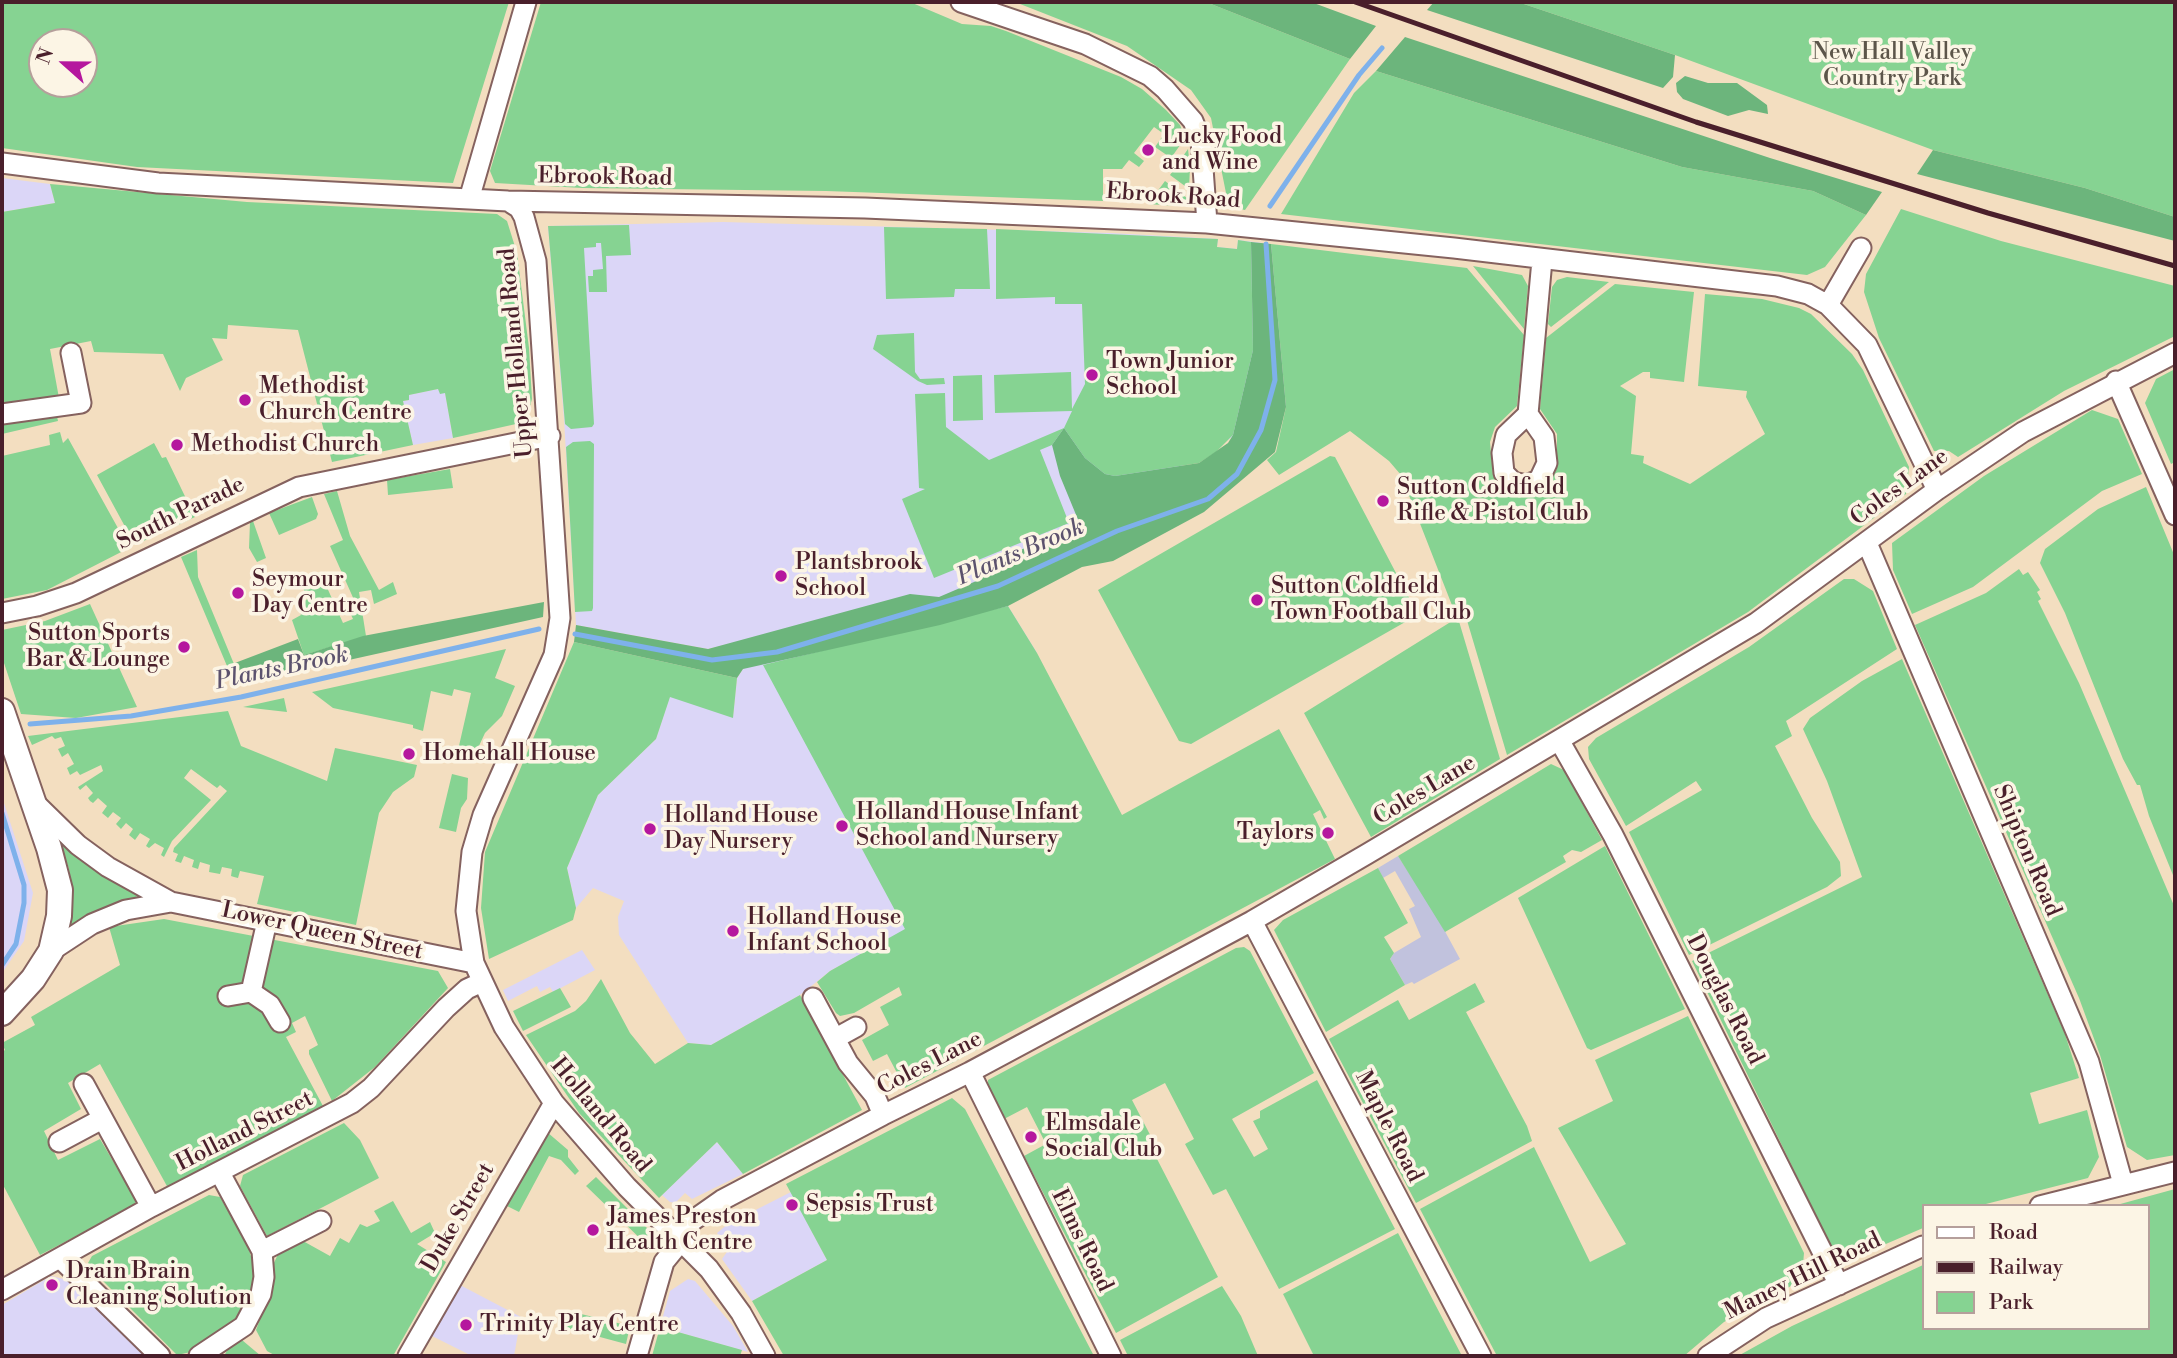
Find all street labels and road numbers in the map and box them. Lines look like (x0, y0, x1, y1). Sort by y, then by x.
street label: Ebrook Road (537, 163, 673, 193)
street label: Ebrook Road (1105, 179, 1241, 215)
street label: Upper Holland Road (494, 247, 540, 459)
street label: Coles Lane (1846, 443, 1954, 533)
street label: South Parade (113, 471, 249, 557)
street label: Coles Lane (1369, 750, 1481, 832)
street label: Shipton Road (1986, 781, 2066, 921)
street label: Lower Queen Street (219, 897, 425, 967)
street label: Douglas Road (1679, 930, 1769, 1070)
street label: Coles Lane (873, 1026, 987, 1102)
street label: Holland Road (544, 1053, 656, 1179)
street label: Maple Road (1348, 1066, 1428, 1188)
street label: Holland Street (172, 1086, 318, 1178)
street label: Duke Street (417, 1158, 501, 1278)
street label: Elms Road (1044, 1185, 1118, 1297)
street label: Maney Hill Road (1720, 1227, 1886, 1327)

